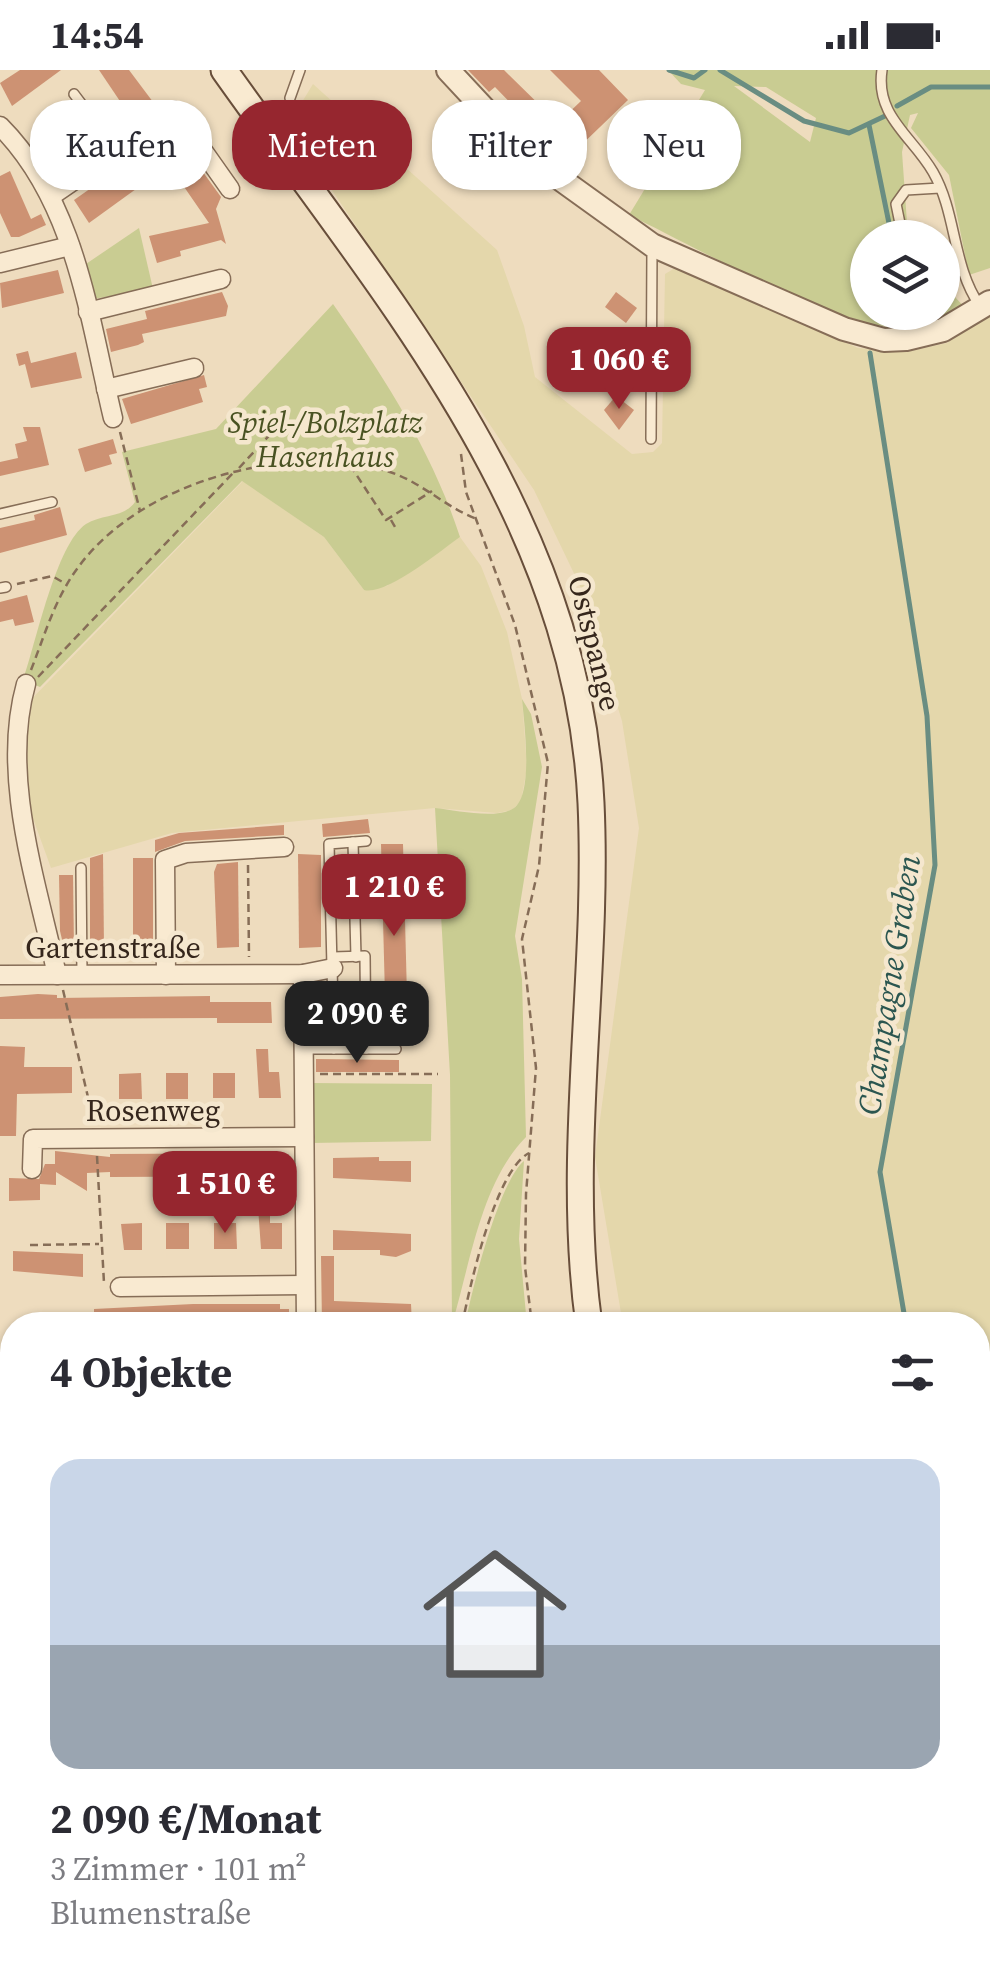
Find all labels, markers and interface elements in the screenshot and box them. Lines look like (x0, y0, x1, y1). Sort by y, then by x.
text: 14:54 (50, 9, 144, 61)
chip: Kaufen (30, 100, 212, 190)
chip: Mieten (232, 100, 412, 190)
chip: Filter (432, 100, 587, 190)
chip: Neu (607, 100, 741, 190)
map controls (850, 220, 960, 330)
button: layers (850, 220, 960, 330)
pin: 1 060 € (527, 327, 711, 412)
text: 1 060 € (569, 337, 669, 381)
park label: Spiel-/Bolzplatz Hasenhaus (228, 402, 424, 477)
street label: Ostspange (558, 571, 632, 715)
water label: Champagne Graben (847, 852, 931, 1118)
pin: 1 210 € (302, 854, 486, 939)
text: 1 210 € (344, 864, 444, 908)
street label: Gartenstraße (25, 927, 201, 968)
pin: 2 090 € (265, 981, 449, 1066)
text: 2 090 € (307, 991, 407, 1035)
street label: Rosenweg (86, 1090, 220, 1131)
pin: 1 510 € (133, 1151, 317, 1236)
text: 1 510 € (175, 1161, 275, 1205)
text: 4 Objekte (50, 1343, 232, 1401)
icon: filters (885, 1345, 940, 1400)
icon: home (405, 1524, 585, 1704)
text: 2 090 €/Monat (50, 1789, 321, 1847)
text: 3 Zimmer · 101 m² (50, 1847, 307, 1891)
text: Blumenstraße (50, 1891, 251, 1935)

